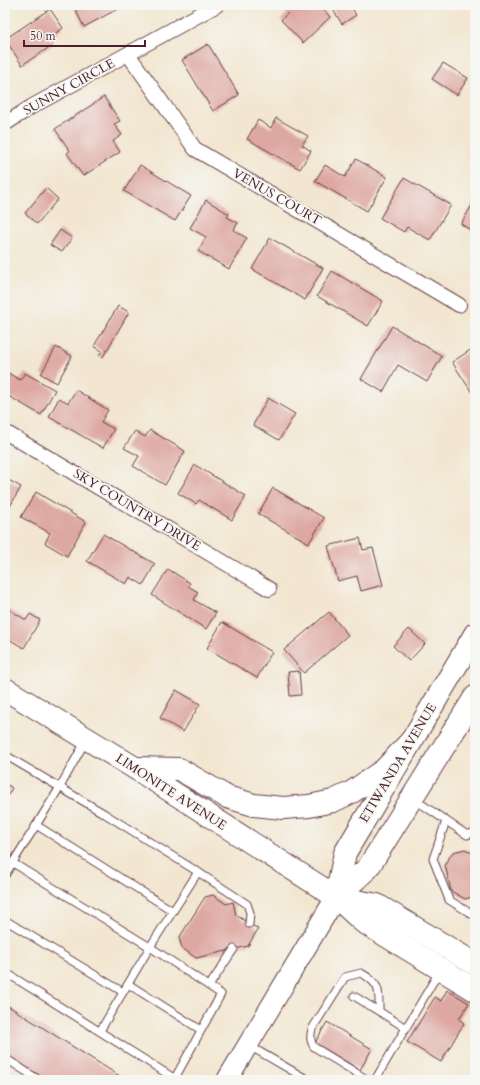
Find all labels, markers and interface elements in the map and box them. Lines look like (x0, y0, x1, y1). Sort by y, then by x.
scale bar (24, 22, 145, 48)
text: 50 m (30, 28, 57, 44)
street label: SUNNY CIRCLE (20, 54, 118, 120)
street label: VENUS COURT (229, 164, 325, 230)
street label: SKY COUNTRY DRIVE (70, 465, 204, 555)
street label: ETIWANDA AVENUE (355, 700, 441, 826)
street label: LIMONITE AVENUE (112, 749, 230, 835)

